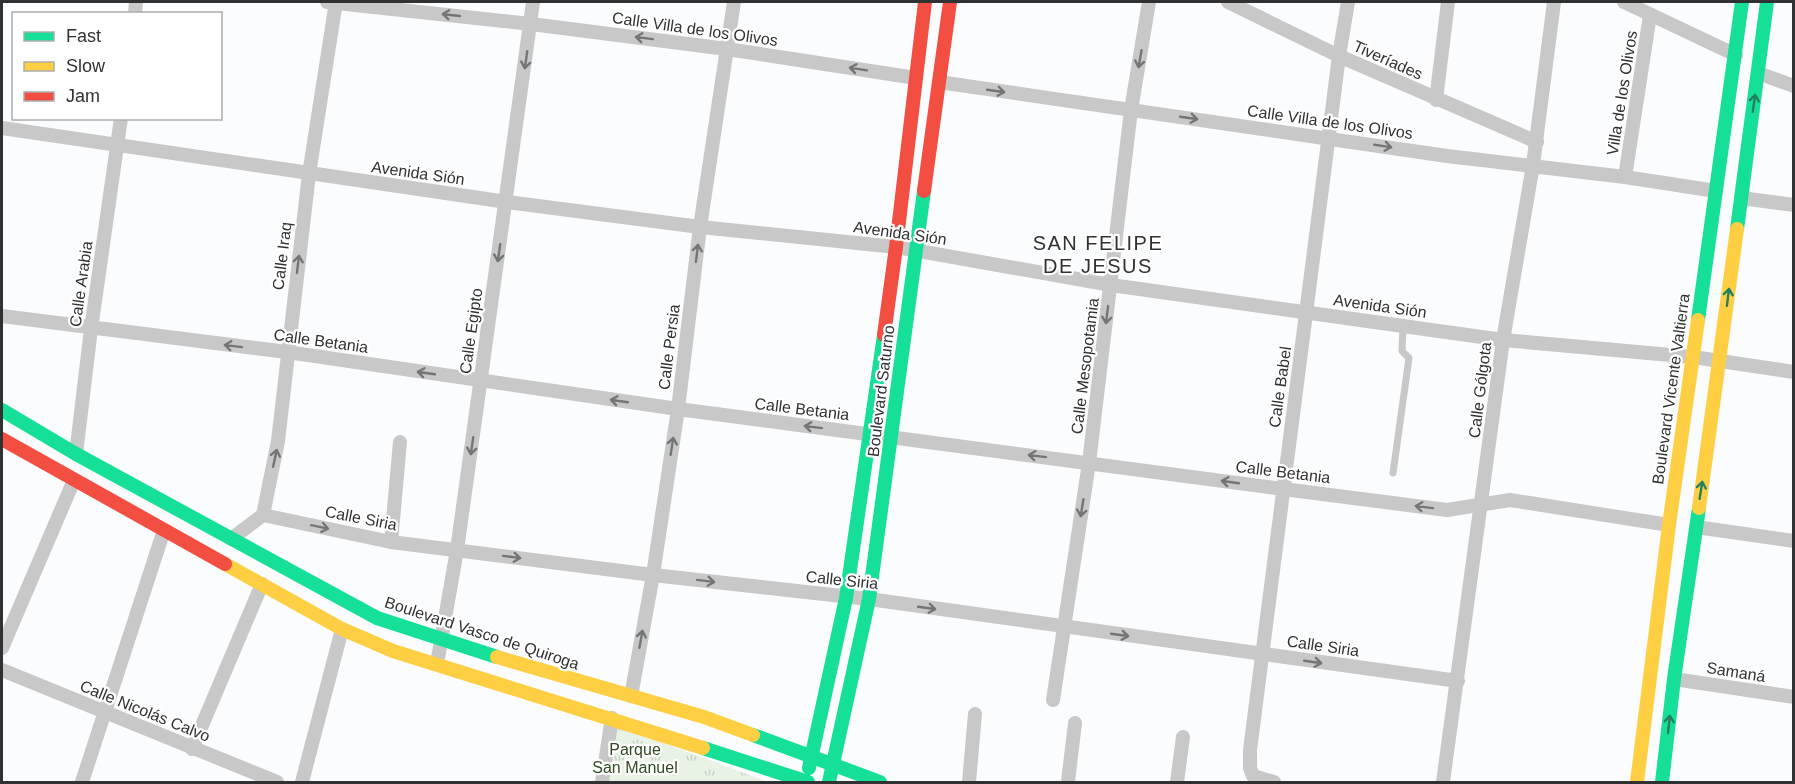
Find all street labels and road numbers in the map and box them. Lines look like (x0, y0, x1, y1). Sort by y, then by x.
street label: Calle Villa de los Olivos (611, 9, 779, 49)
street label: Villa de los Olivos (1604, 29, 1640, 157)
street label: Tiveríades (1351, 37, 1425, 83)
street label: Calle Villa de los Olivos (1246, 102, 1414, 142)
street label: Avenida Sión (370, 158, 466, 188)
street label: Avenida Sión (852, 218, 948, 248)
street label: Calle Iraq (269, 221, 295, 291)
street label: Calle Arabia (67, 240, 95, 328)
street label: Calle Egipto (457, 287, 485, 375)
street label: Avenida Sión (1332, 291, 1428, 321)
street label: Boulevard Vicente Valtierra (1649, 292, 1693, 485)
street label: Calle Mesopotamia (1068, 297, 1102, 435)
street label: Calle Persia (655, 303, 683, 391)
street label: Boulevard Saturno (864, 324, 898, 458)
street label: Calle Betania (273, 326, 369, 356)
street label: Calle Gólgota (1466, 341, 1494, 439)
street label: Calle Babel (1266, 345, 1294, 429)
street label: Calle Betania (754, 395, 850, 423)
street label: Calle Betania (1235, 458, 1331, 486)
street label: Calle Siria (324, 503, 399, 533)
street label: Calle Siria (805, 568, 879, 592)
street label: Boulevard Vasco de Quiroga (383, 593, 581, 673)
street label: Calle Siria (1286, 633, 1360, 660)
street label: Samaná (1705, 659, 1767, 685)
street label: Calle Nicolás Calvo (78, 677, 213, 745)

